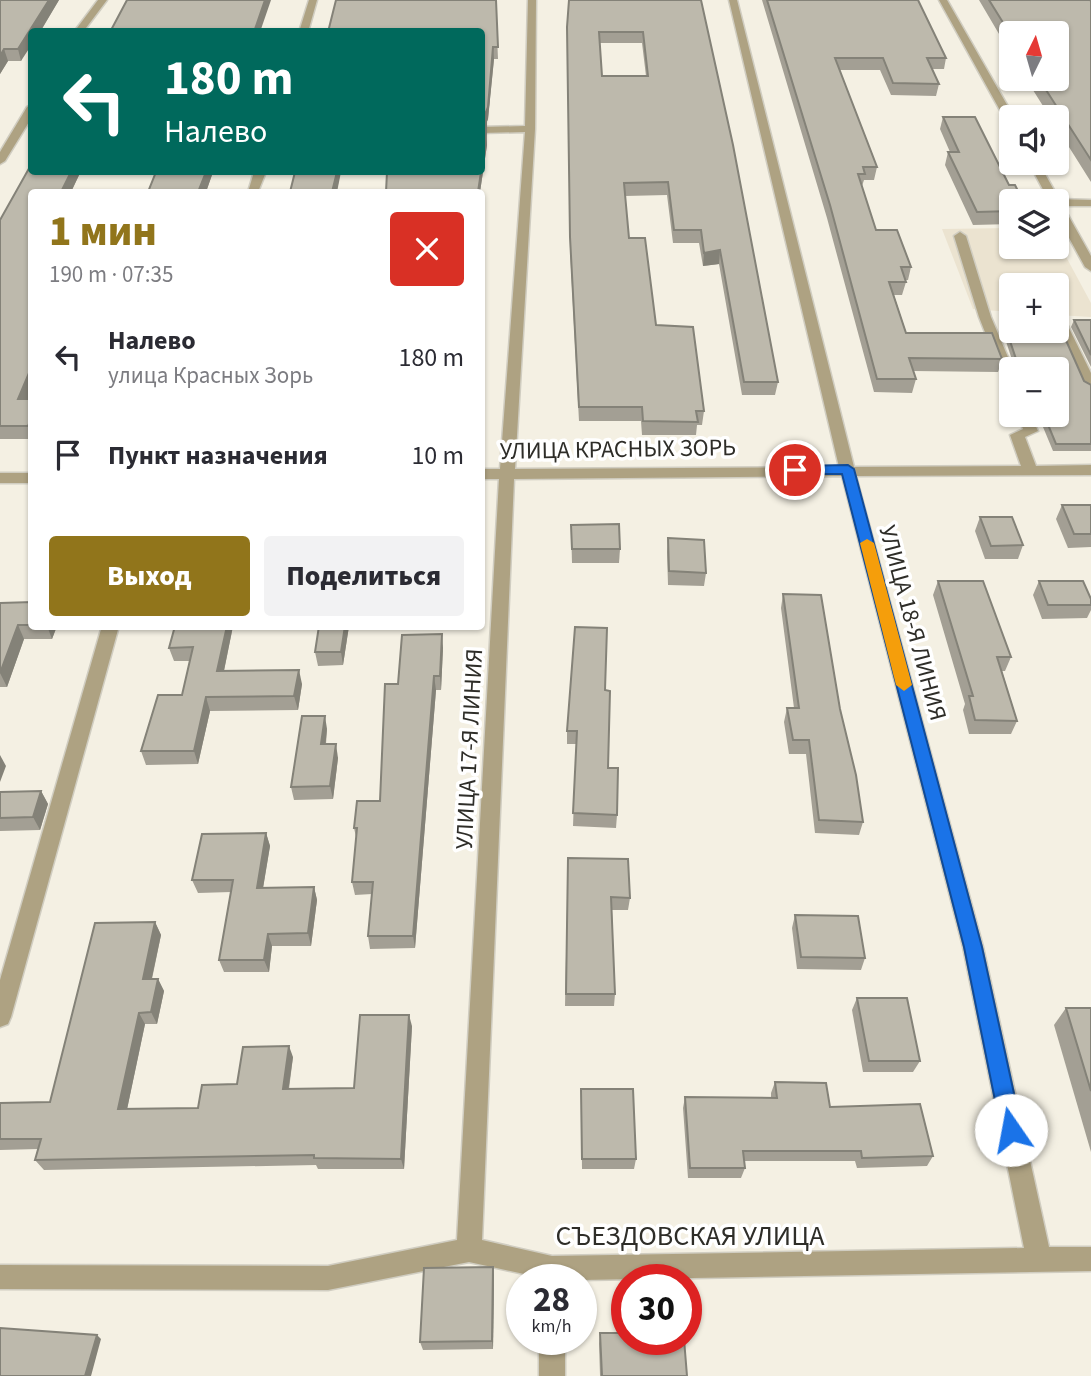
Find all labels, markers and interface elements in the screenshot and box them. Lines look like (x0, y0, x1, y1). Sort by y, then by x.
north arrow (999, 21, 1069, 91)
map controls (999, 21, 1069, 427)
text: 180 m (164, 44, 293, 114)
icon: left (49, 56, 140, 147)
button: sound (999, 105, 1069, 175)
text: Налево (164, 109, 267, 155)
button: layers (999, 189, 1069, 259)
text: 1 мин (49, 202, 157, 262)
button: close (390, 212, 464, 286)
text: 190 m · 07:35 (49, 258, 173, 291)
button: + (999, 273, 1069, 343)
text: Налево (108, 322, 196, 359)
icon: left (49, 338, 87, 376)
text: 180 m (398, 339, 464, 376)
button: − (999, 357, 1069, 427)
text: улица Красных Зорь (108, 359, 313, 392)
street label: УЛИЦА КРАСНЫХ ЗОРЬ (500, 430, 736, 469)
icon: arrive (49, 436, 87, 474)
text: Пункт назначения (108, 437, 328, 474)
text: 10 m (411, 437, 464, 474)
pin (765, 440, 825, 500)
icon: arrive (776, 451, 814, 489)
street label: УЛИЦА 18-Я ЛИНИЯ (870, 522, 955, 725)
button: Выход (49, 536, 250, 616)
button: Поделиться (264, 536, 464, 616)
street label: УЛИЦА 17-Я ЛИНИЯ (447, 648, 492, 850)
position arrow (974, 1093, 1048, 1167)
street label: СЪЕЗДОВСКАЯ УЛИЦА (556, 1216, 825, 1256)
speed limit sign: 30 (611, 1264, 702, 1355)
text: 28 (533, 1275, 570, 1325)
text: km/h (532, 1314, 571, 1339)

